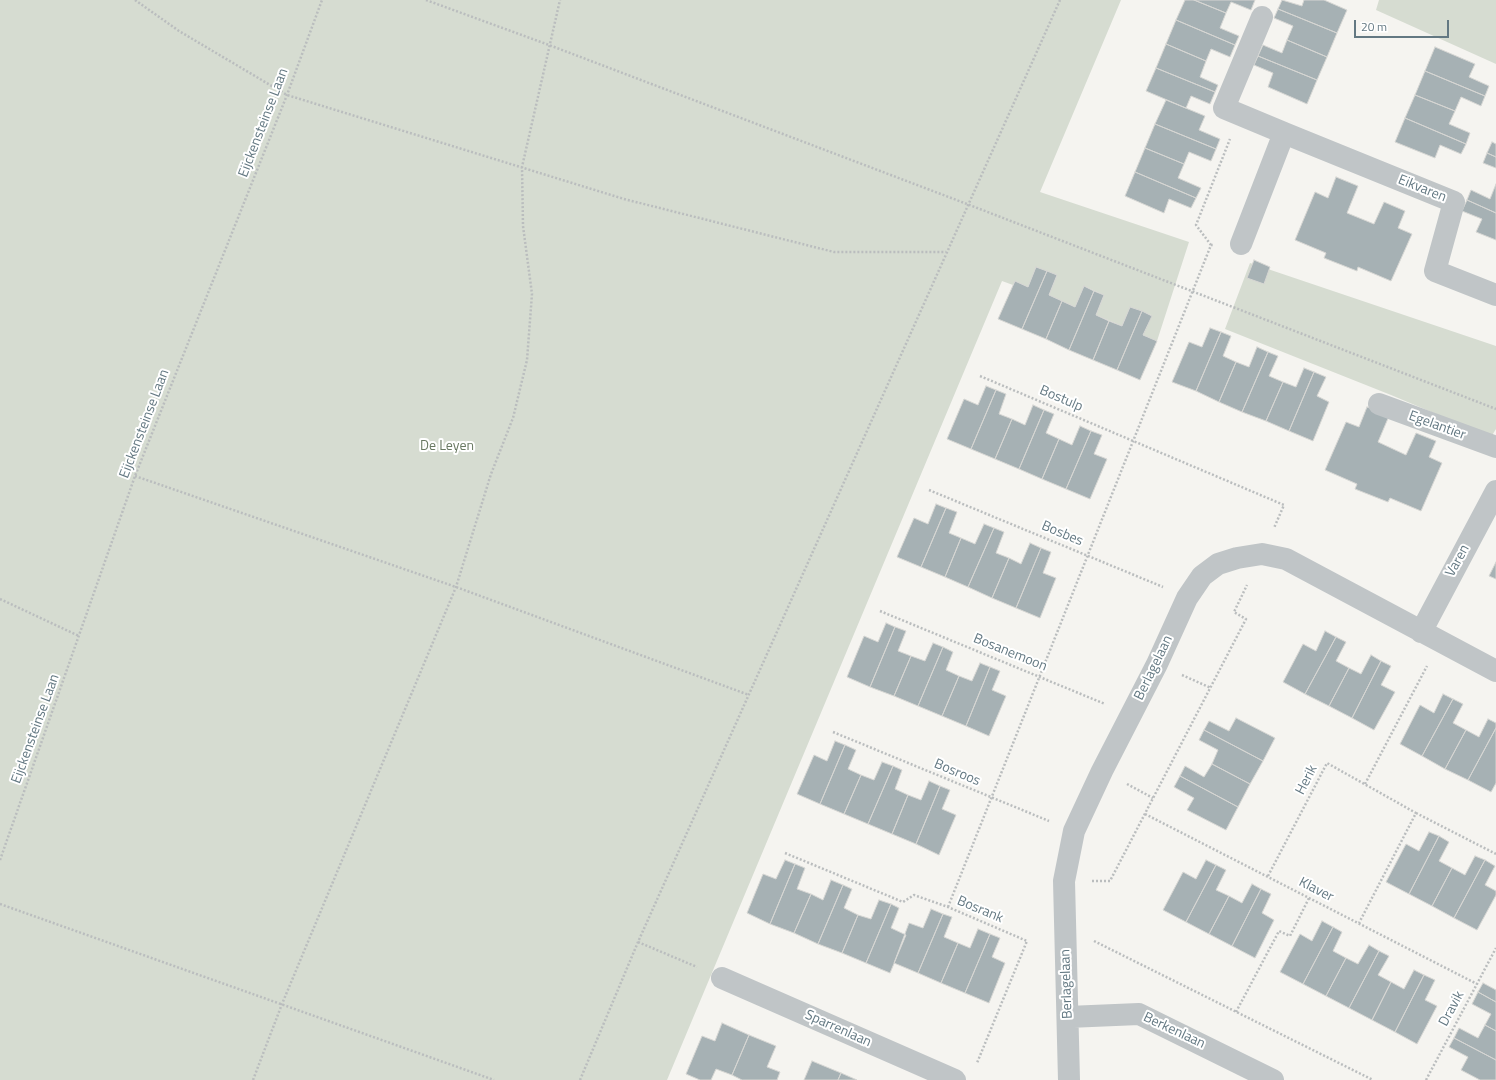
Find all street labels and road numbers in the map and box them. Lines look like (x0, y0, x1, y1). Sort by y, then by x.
street label: Eijckensteinse Laan (236, 66, 292, 180)
street label: Eikvaren (1395, 172, 1449, 206)
street label: Eijckensteinse Laan (117, 367, 173, 481)
street label: Bostulp (1037, 382, 1085, 416)
street label: Egelantier (1406, 408, 1468, 444)
street label: Bosbes (1039, 518, 1085, 550)
street label: Varen (1442, 542, 1474, 580)
street label: Bosanemoon (971, 631, 1049, 675)
street label: Berlagelaan (1131, 633, 1177, 703)
street label: Eijckensteinse Laan (8, 672, 64, 786)
street label: Bosroos (931, 756, 983, 790)
street label: Herik (1292, 762, 1322, 798)
street label: Klaver (1296, 874, 1336, 906)
street label: Bosrank (954, 893, 1006, 927)
street label: Berlagelaan (1057, 949, 1077, 1019)
street label: Dravik (1436, 989, 1468, 1029)
street label: Sparrenlaan (802, 1007, 874, 1051)
street label: Berkenlaan (1140, 1009, 1208, 1053)

